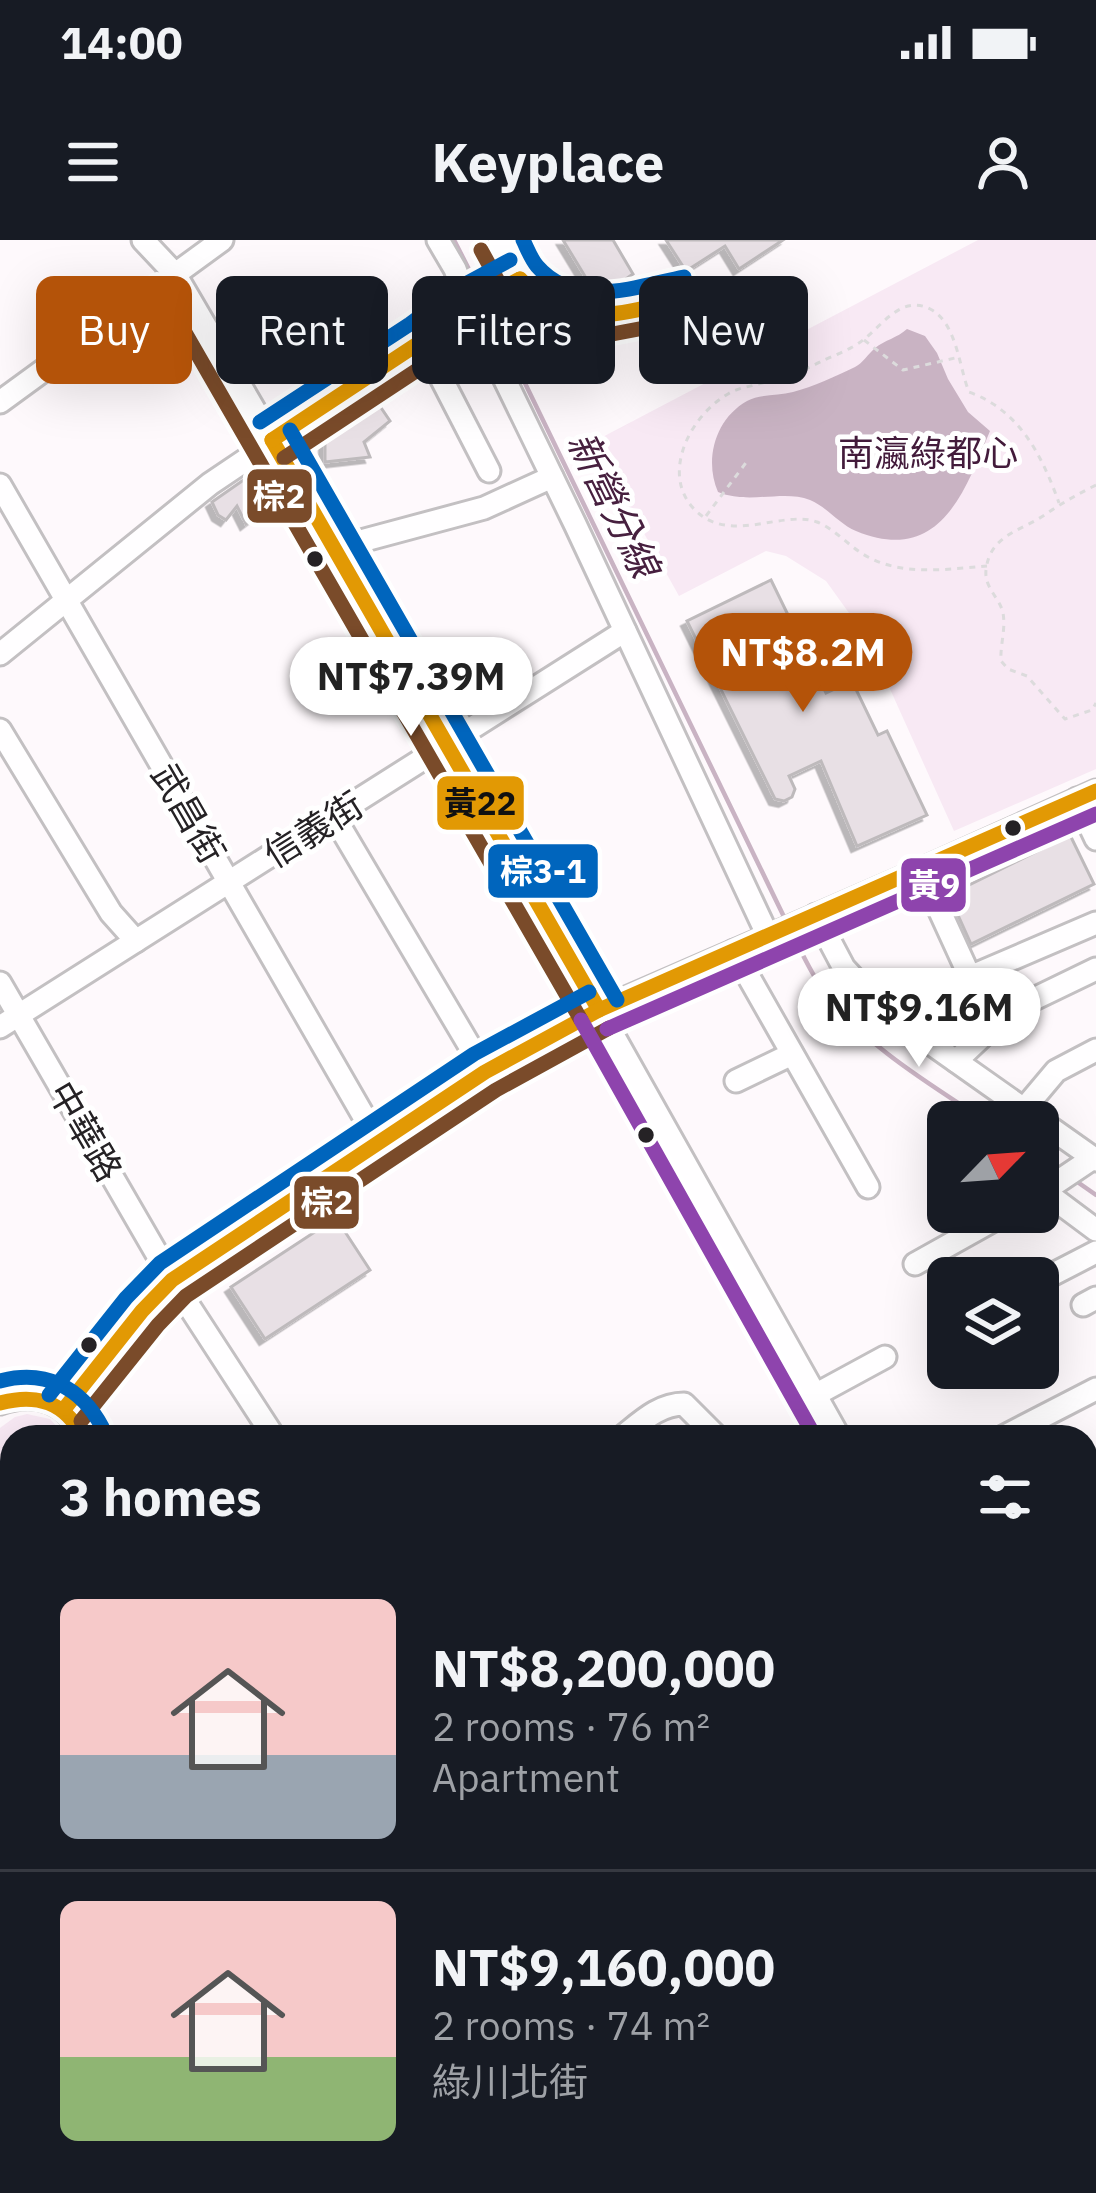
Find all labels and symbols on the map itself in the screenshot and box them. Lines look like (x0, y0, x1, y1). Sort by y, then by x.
water label: 新營分線 (557, 423, 673, 589)
park label: 南瀛綠都心 (838, 429, 1018, 476)
line badge: 棕2 (245, 467, 314, 525)
text: 棕2 (253, 474, 305, 517)
unlabelled marker (304, 548, 326, 570)
pin: NT$8.2M (692, 613, 914, 715)
pin: NT$7.39M (287, 637, 535, 739)
street label: 武昌街 (142, 754, 236, 872)
line badge: 黃22 (435, 774, 526, 832)
street label: 信義街 (255, 780, 371, 878)
text: 黃22 (444, 781, 516, 824)
unlabelled marker (1002, 817, 1024, 839)
line badge: 棕3-1 (486, 842, 600, 900)
text: 棕3-1 (500, 849, 586, 892)
line badge: 黃9 (899, 856, 968, 914)
text: 黃9 (908, 863, 960, 906)
pin: NT$9.16M (795, 968, 1043, 1070)
street label: 中華路 (39, 1072, 133, 1190)
north arrow (927, 1101, 1059, 1233)
unlabelled marker (635, 1124, 657, 1146)
line badge: 棕2 (292, 1174, 361, 1231)
text: 棕2 (301, 1180, 353, 1223)
unlabelled marker (78, 1334, 100, 1356)

